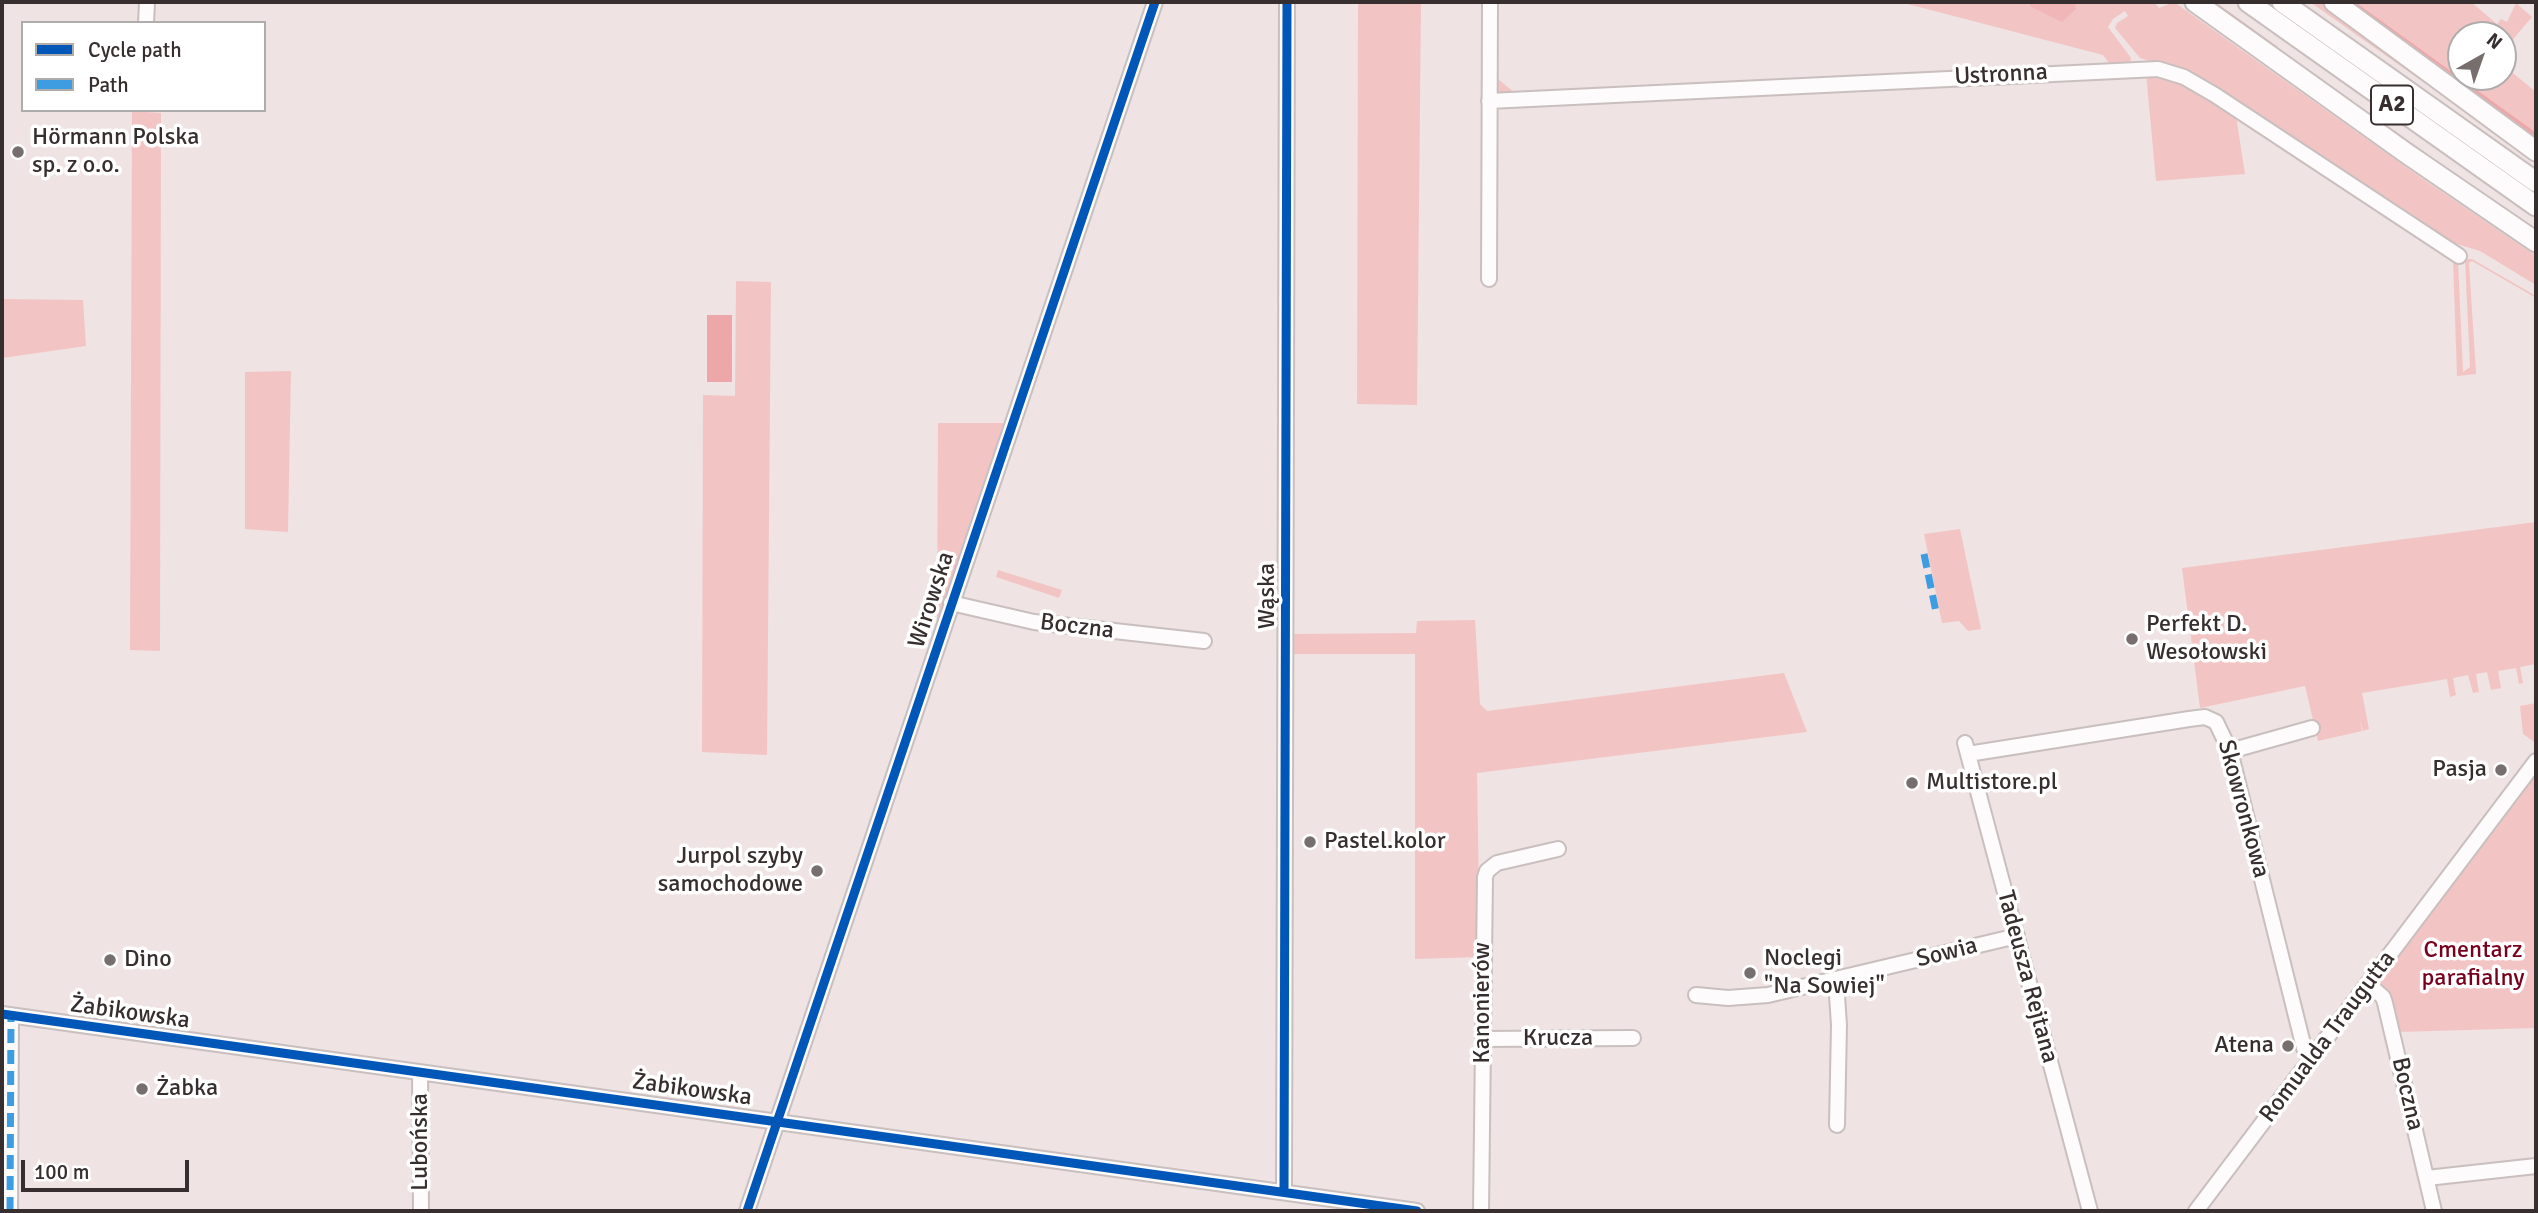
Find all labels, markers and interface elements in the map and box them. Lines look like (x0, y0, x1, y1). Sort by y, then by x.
legend (21, 21, 266, 112)
north arrow (2447, 21, 2517, 91)
text: N (2481, 28, 2507, 55)
text: Cycle path (88, 37, 182, 63)
street label: Ustronna (1954, 58, 2048, 92)
text: Path (88, 72, 129, 98)
road number: A2 (2371, 86, 2413, 124)
place label: Hörmann Polska sp. z o.o. (32, 124, 199, 180)
marker: Hörmann Polska sp. z o.o. (10, 144, 26, 160)
street label: Wirowska (903, 548, 961, 652)
street label: Wąska (1254, 563, 1282, 629)
street label: Boczna (1038, 608, 1116, 646)
place label: Perfekt D. Wesołowski (2146, 611, 2267, 667)
marker: Perfekt D. Wesołowski (2124, 631, 2140, 647)
street label: Skowronkowa (2211, 737, 2275, 881)
place label: Pasja (2432, 756, 2487, 784)
marker: Pasja (2493, 762, 2509, 778)
place label: Multistore.pl (1926, 769, 2058, 797)
marker: Multistore.pl (1904, 775, 1920, 791)
place label: Pastel.kolor (1324, 828, 1445, 856)
marker: Pastel.kolor (1302, 834, 1318, 850)
place label: Jurpol szyby samochodowe (658, 843, 803, 899)
marker: Jurpol szyby samochodowe (809, 863, 825, 879)
street label: Tadeusza Rejtana (1990, 888, 2064, 1066)
street label: Sowia (1913, 932, 1981, 974)
park label: Cmentarz parafialny (2422, 937, 2524, 993)
street label: Kanonierów (1469, 942, 1497, 1064)
place label: Noclegi "Na Sowiej" (1764, 945, 1885, 1001)
place label: Dino (124, 946, 172, 974)
street label: Romualda Traugutta (2254, 946, 2402, 1128)
marker: Dino (102, 952, 118, 968)
marker: Noclegi "Na Sowiej" (1742, 965, 1758, 981)
street label: Żabikowska (68, 990, 192, 1036)
street label: Krucza (1523, 1025, 1593, 1053)
place label: Atena (2214, 1032, 2274, 1060)
marker: Atena (2280, 1038, 2296, 1054)
street label: Boczna (2385, 1055, 2429, 1133)
street label: Żabikowska (630, 1067, 754, 1113)
place label: Żabka (156, 1075, 218, 1103)
marker: Żabka (134, 1081, 150, 1097)
street label: Lubońska (407, 1093, 435, 1191)
scale bar (24, 1146, 192, 1190)
text: 100 m (34, 1159, 89, 1185)

